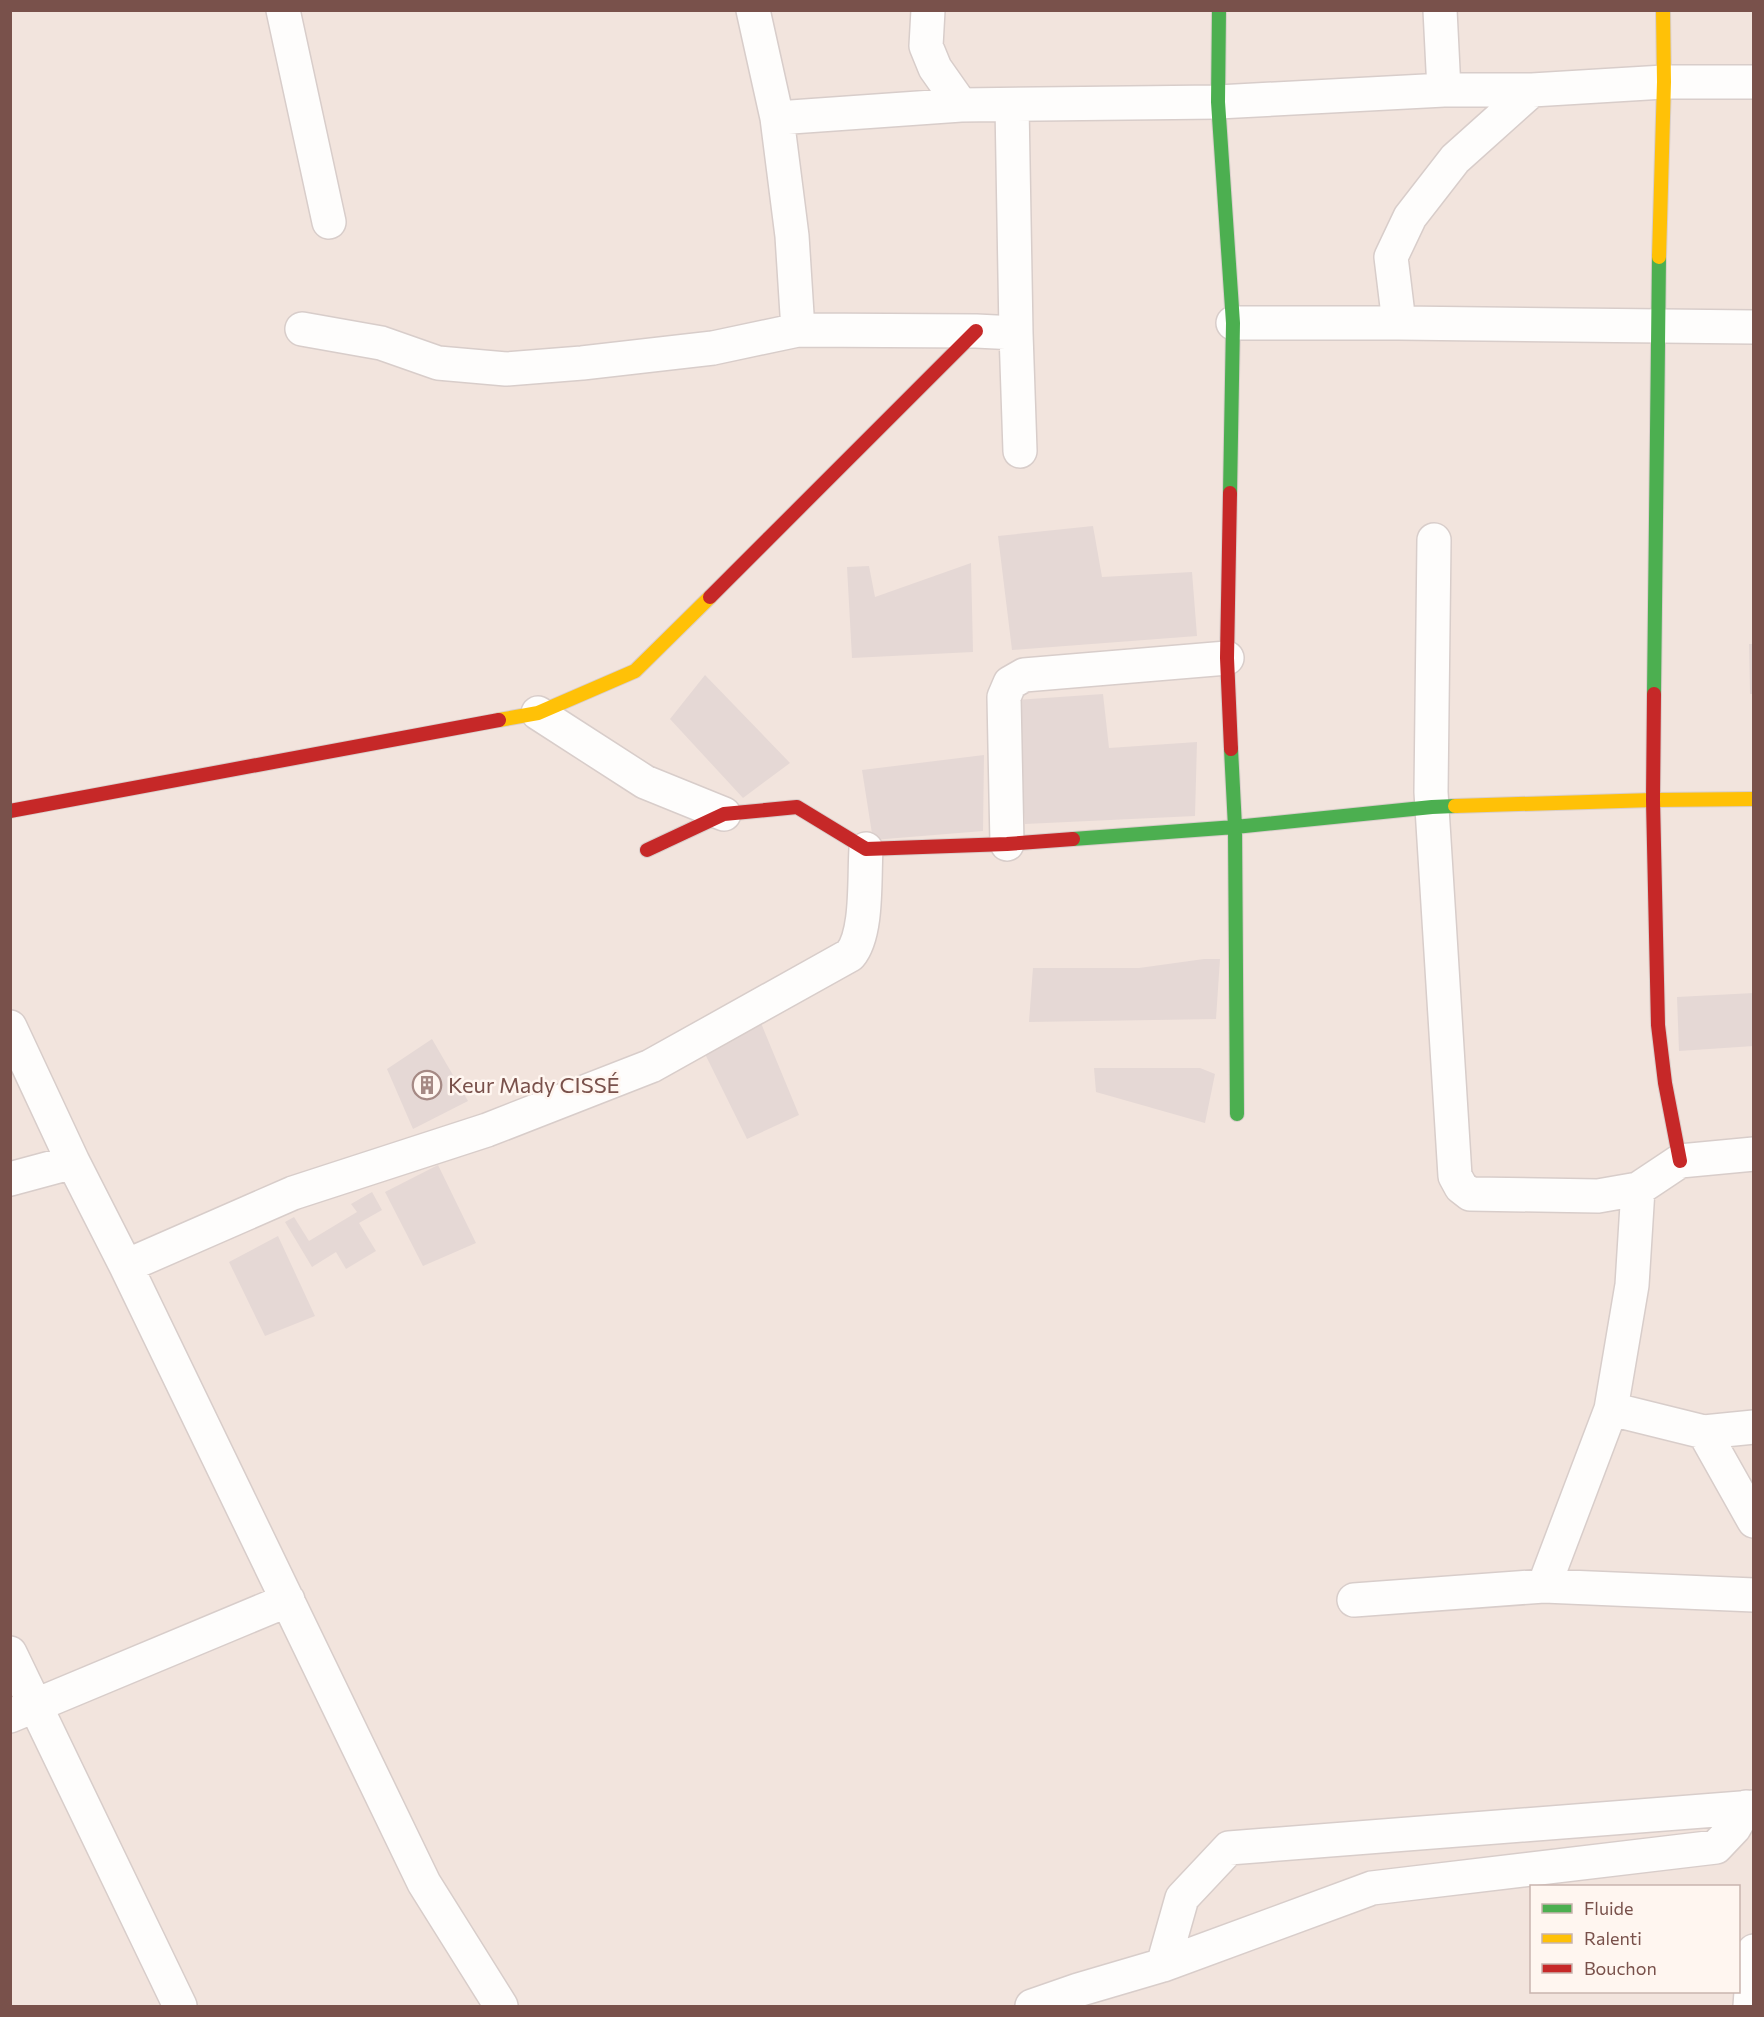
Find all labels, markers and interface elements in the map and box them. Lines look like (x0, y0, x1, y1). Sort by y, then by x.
building icon: Keur Mady CISSÉ (411, 1069, 443, 1101)
place label: Keur Mady CISSÉ (448, 1071, 620, 1098)
legend (1530, 1885, 1740, 1993)
text: Fluide (1584, 1897, 1633, 1919)
text: Ralenti (1584, 1927, 1642, 1949)
text: Bouchon (1584, 1957, 1657, 1979)

